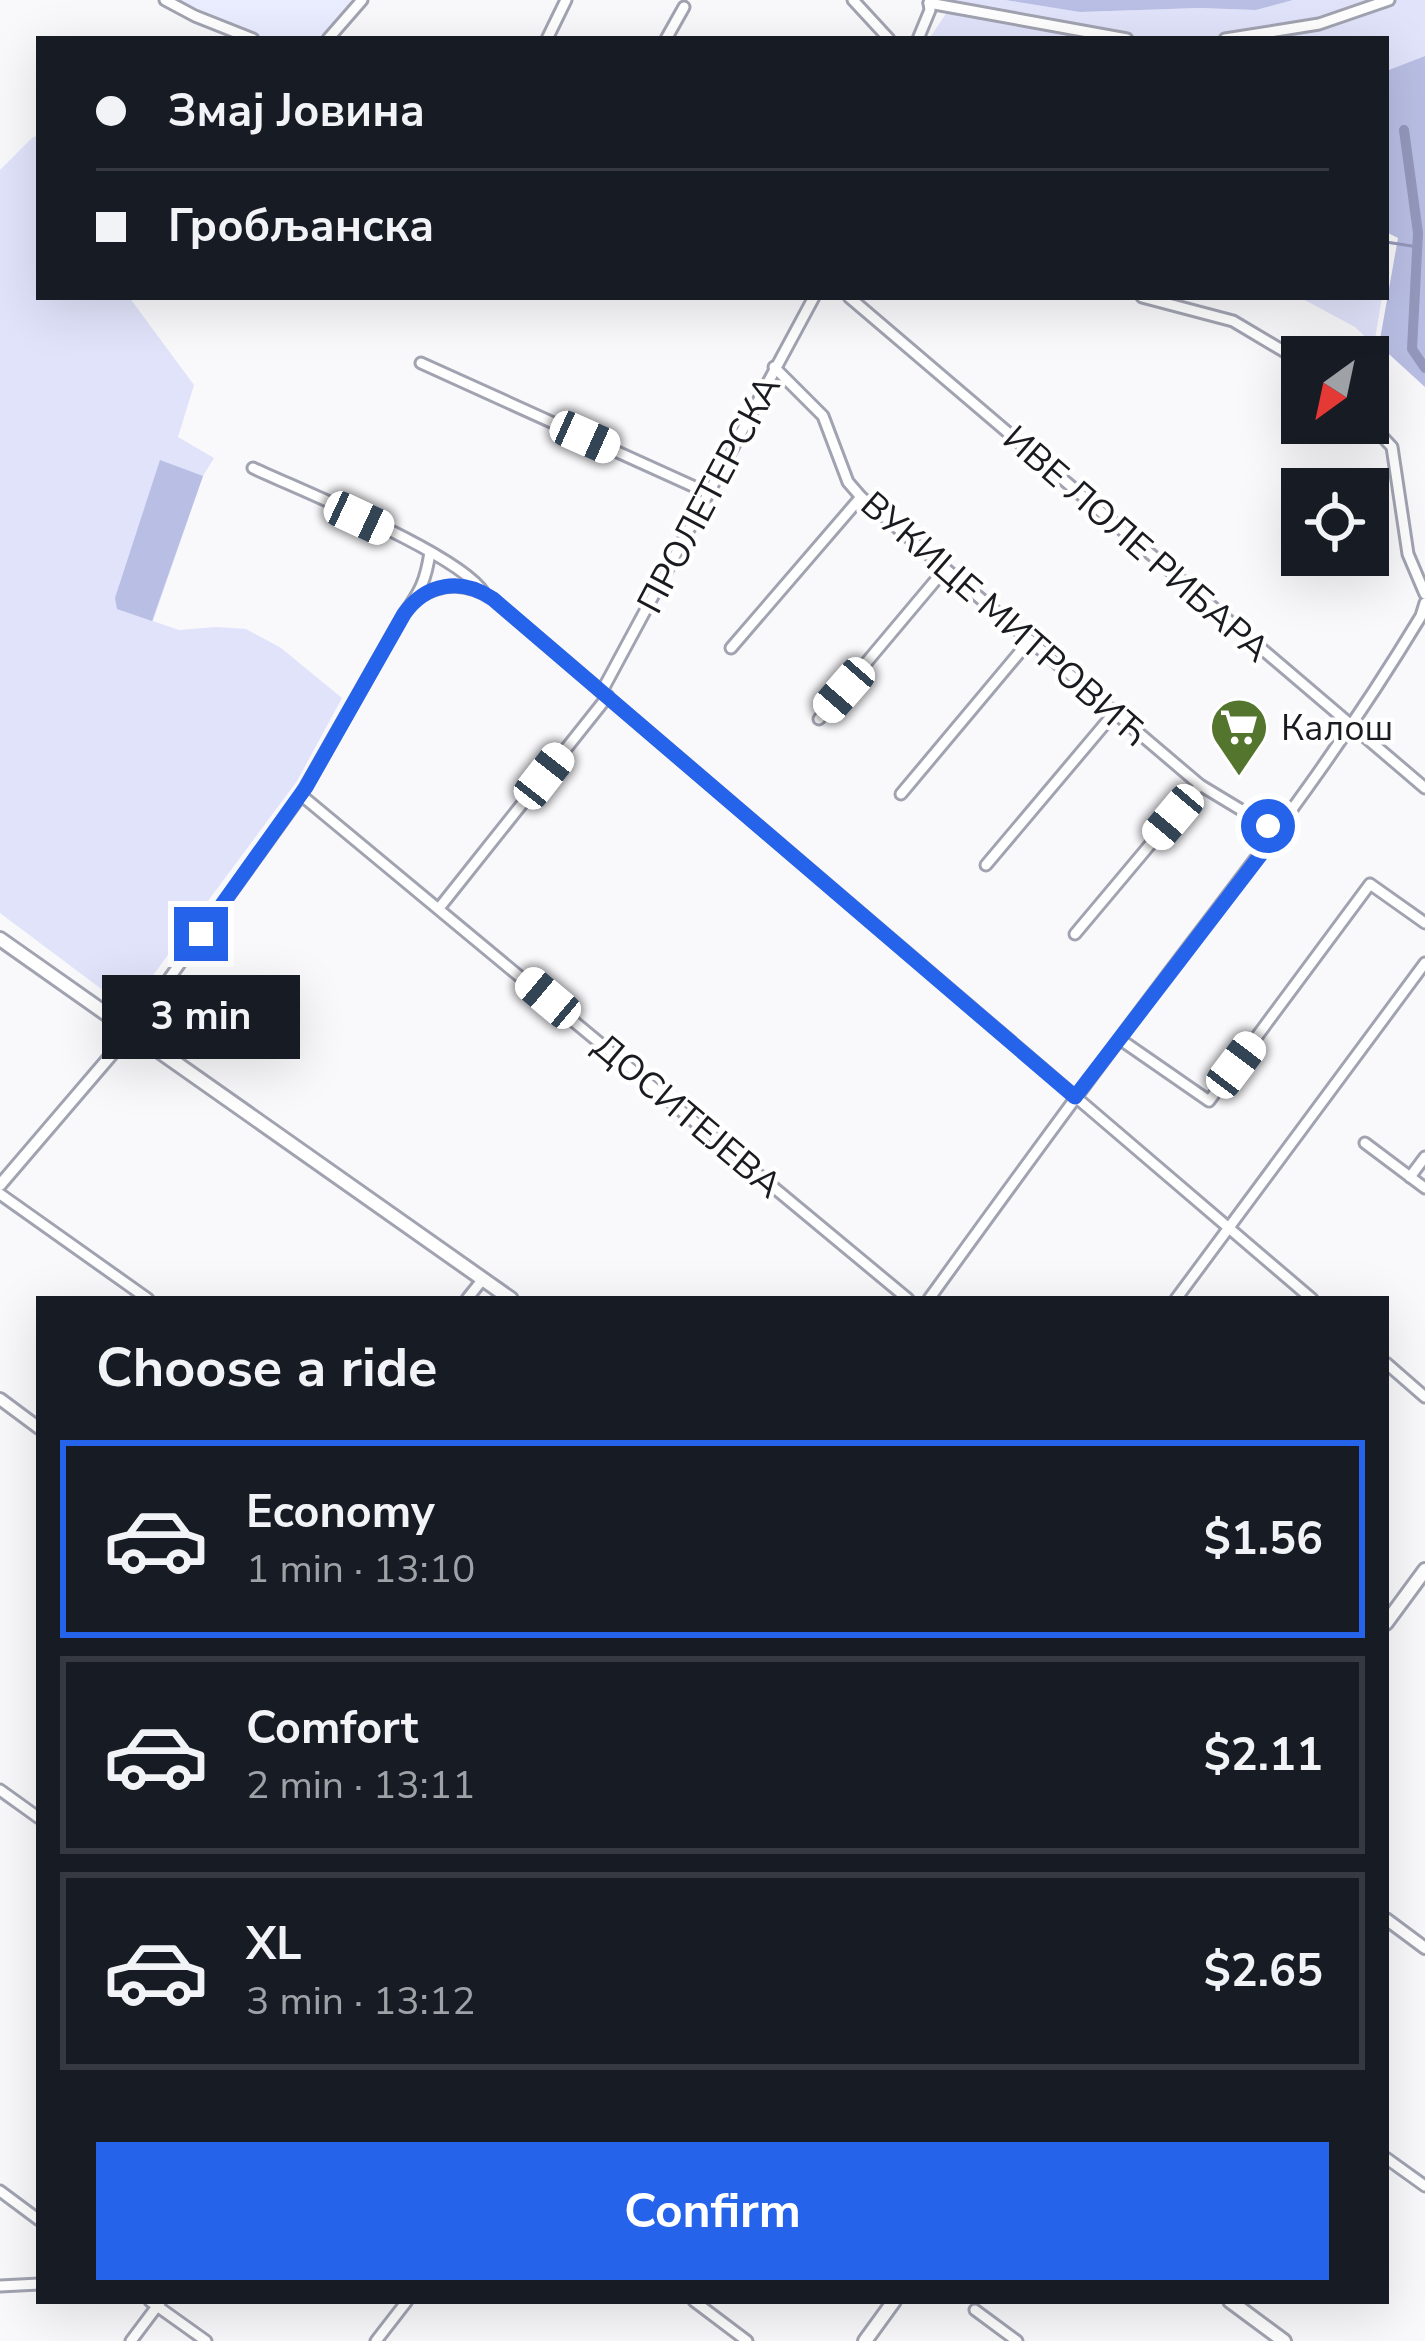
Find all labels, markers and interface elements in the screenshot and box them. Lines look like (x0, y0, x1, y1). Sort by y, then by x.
text: Змај Јовина (168, 81, 425, 142)
text: Гробљанска (168, 196, 434, 257)
north arrow (1281, 336, 1389, 444)
map controls (1281, 336, 1389, 576)
street label: ПРОЛЕТЕРСКА (626, 367, 793, 622)
car (545, 406, 625, 468)
street label: ИВЕ ЛОЛЕ РИБАРА (992, 415, 1280, 674)
button: locate (1281, 468, 1389, 576)
street label: ВУКИЦЕ МИТРОВИЋ (850, 481, 1158, 758)
car (319, 486, 399, 550)
car (807, 651, 881, 729)
supermarket icon: Калош (1208, 696, 1270, 778)
place label: Калош (1281, 704, 1393, 753)
car (508, 737, 580, 815)
car (1136, 778, 1210, 856)
route start (1241, 799, 1295, 853)
route end (174, 907, 228, 961)
car (509, 961, 587, 1035)
callout: 3 min (102, 976, 300, 1060)
text: 3 min (151, 990, 251, 1043)
street label: ДОСИТЕЈЕВА (582, 1023, 792, 1210)
car (1200, 1025, 1272, 1105)
text: Choose a ride (96, 1331, 437, 1405)
text: Economy (246, 1482, 435, 1543)
icon: car (102, 1485, 210, 1593)
text: $1.56 (1204, 1509, 1323, 1570)
text: 1 min · 13:10 (246, 1543, 475, 1596)
text: Comfort (246, 1698, 418, 1759)
icon: car (102, 1701, 210, 1809)
text: $2.11 (1204, 1725, 1323, 1786)
text: 2 min · 13:11 (246, 1759, 475, 1812)
text: XL (246, 1914, 302, 1975)
icon: car (102, 1917, 210, 2025)
text: $2.65 (1204, 1941, 1323, 2002)
text: 3 min · 13:12 (246, 1975, 475, 2028)
button: Confirm (96, 2142, 1329, 2280)

